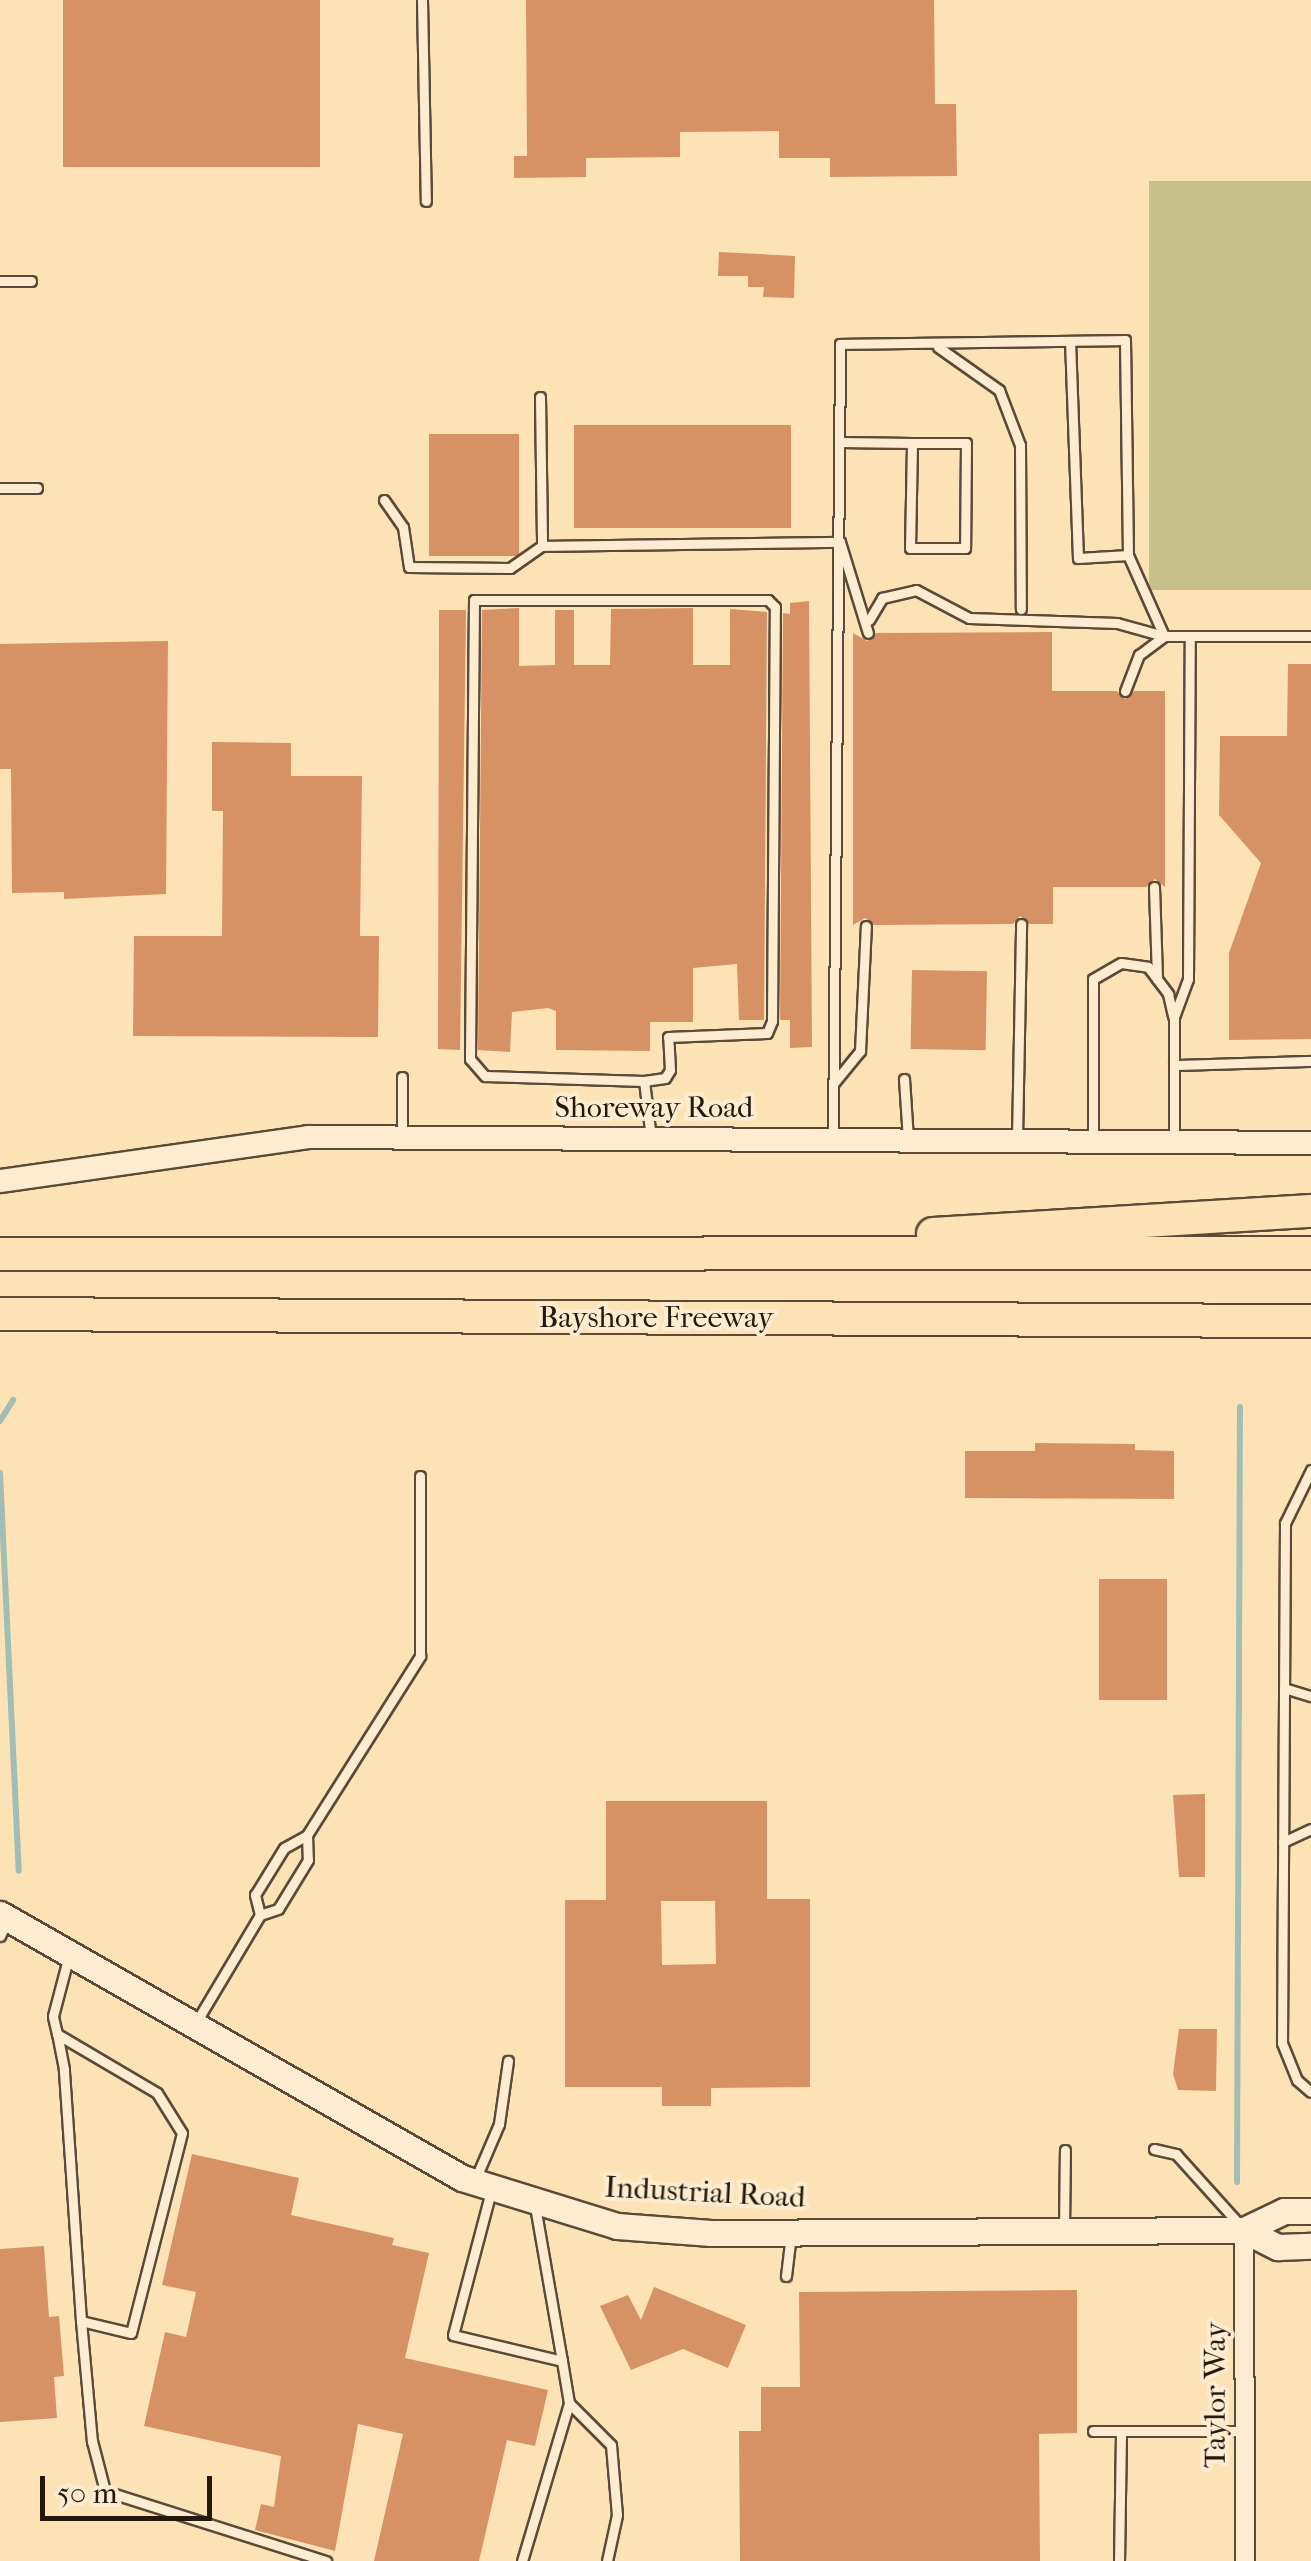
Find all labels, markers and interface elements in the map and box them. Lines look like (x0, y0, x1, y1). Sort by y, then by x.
street label: Shoreway Road (555, 1090, 753, 1126)
street label: Bayshore Freeway (539, 1300, 773, 1336)
street label: Industrial Road (604, 2170, 806, 2216)
street label: Taylor Way (1198, 2322, 1234, 2468)
scale bar (45, 2456, 218, 2518)
text: 50 m (57, 2476, 118, 2511)

